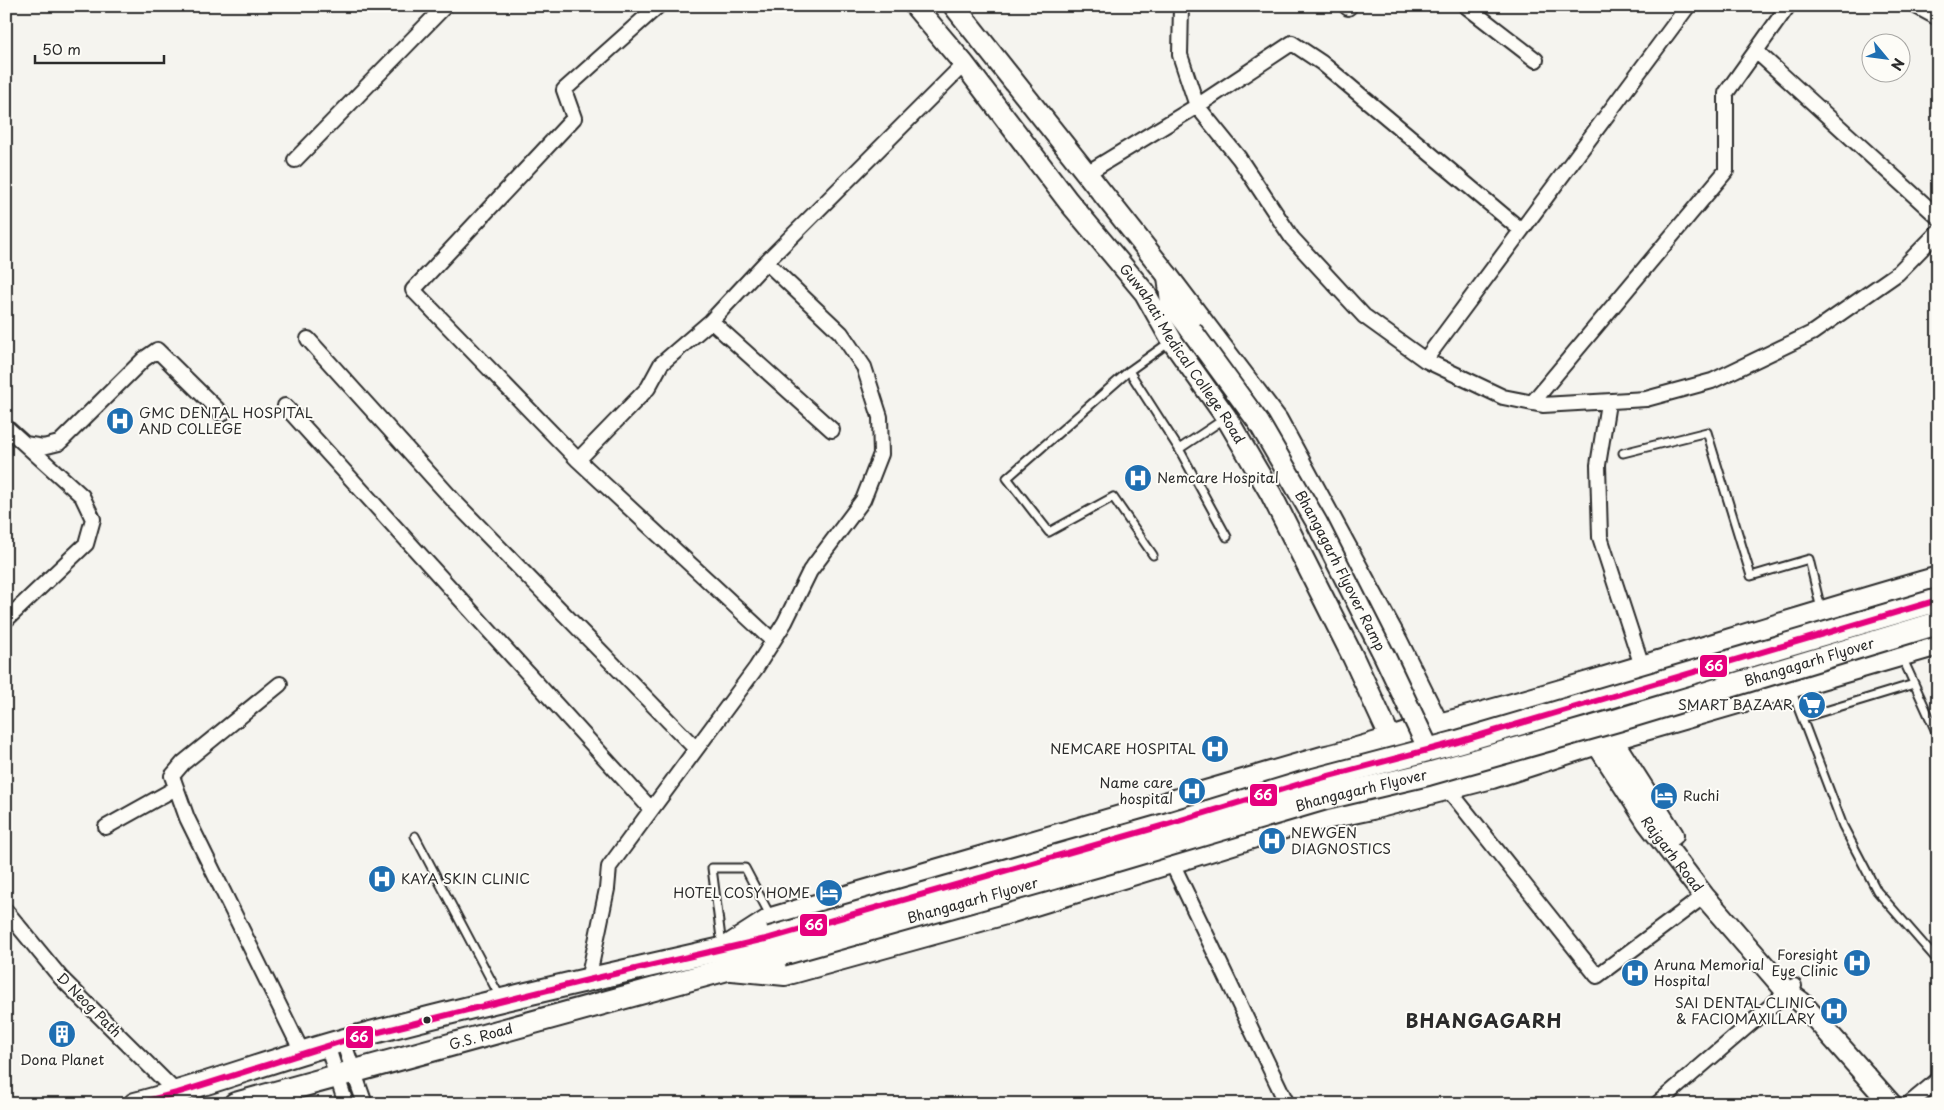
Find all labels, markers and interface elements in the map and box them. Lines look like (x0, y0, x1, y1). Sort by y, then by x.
scale bar (35, 32, 164, 64)
north arrow (1862, 32, 1912, 82)
text: 50 m (42, 37, 81, 60)
text: N (1886, 55, 1910, 74)
street label: Guwahati Medical College Road (1115, 259, 1250, 447)
place label: GMC DENTAL HOSPITAL AND COLLEGE (139, 402, 313, 439)
hospital icon: GMC DENTAL HOSPITAL AND COLLEGE (105, 406, 135, 436)
hospital icon: Nemcare Hospital (1123, 463, 1153, 493)
place label: Nemcare Hospital (1157, 467, 1279, 488)
street label: Bhangagarh Flyover Ramp (1290, 486, 1391, 655)
street label: Bhangagarh Flyover (1741, 632, 1877, 691)
line badge: 66 (1699, 654, 1728, 678)
text: 66 (1705, 655, 1723, 676)
supermarket icon: SMART BAZAAR (1797, 690, 1827, 720)
place label: SMART BAZAAR (1678, 694, 1793, 715)
hospital icon: NEMCARE HOSPITAL (1200, 734, 1230, 764)
place label: NEMCARE HOSPITAL (1050, 738, 1196, 759)
street label: Bhangagarh Flyover (1293, 763, 1430, 817)
place label: Name care hospital (1100, 772, 1173, 809)
hospital icon: Name care hospital (1177, 776, 1207, 806)
hotel icon: Ruchi (1649, 781, 1679, 811)
line badge: 66 (1249, 783, 1278, 807)
text: 66 (1254, 784, 1272, 805)
place label: Ruchi (1683, 785, 1719, 806)
street label: Rajgarh Road (1636, 812, 1708, 896)
place label: NEWGEN DIAGNOSTICS (1291, 822, 1391, 859)
hospital icon: NEWGEN DIAGNOSTICS (1257, 826, 1287, 856)
hospital icon: KAYA SKIN CLINIC (367, 864, 397, 894)
place label: KAYA SKIN CLINIC (401, 868, 530, 889)
street label: Bhangagarh Flyover (905, 872, 1041, 928)
hotel icon: HOTEL COSY HOME (814, 878, 844, 908)
place label: HOTEL COSY HOME (673, 882, 810, 903)
line badge: 66 (799, 913, 828, 937)
text: 66 (805, 914, 823, 935)
place label: Foresight Eye Clinic (1771, 944, 1838, 981)
hospital icon: Foresight Eye Clinic (1842, 948, 1872, 978)
place label: Aruna Memorial Hospital (1654, 954, 1764, 991)
hospital icon: Aruna Memorial Hospital (1620, 958, 1650, 988)
street label: D Neog Path (52, 967, 127, 1042)
place label: SAI DENTAL CLINIC & FACIOMAXILLARY (1675, 992, 1815, 1029)
hospital icon: SAI DENTAL CLINIC & FACIOMAXILLARY (1819, 996, 1849, 1026)
district label: BHANGAGARH (1406, 1006, 1563, 1034)
unlabelled marker (422, 1015, 432, 1025)
street label: G.S. Road (447, 1017, 515, 1055)
building icon: Dona Planet (47, 1019, 77, 1049)
line badge: 66 (345, 1025, 374, 1049)
text: 66 (350, 1026, 368, 1047)
place label: Dona Planet (20, 1049, 104, 1070)

